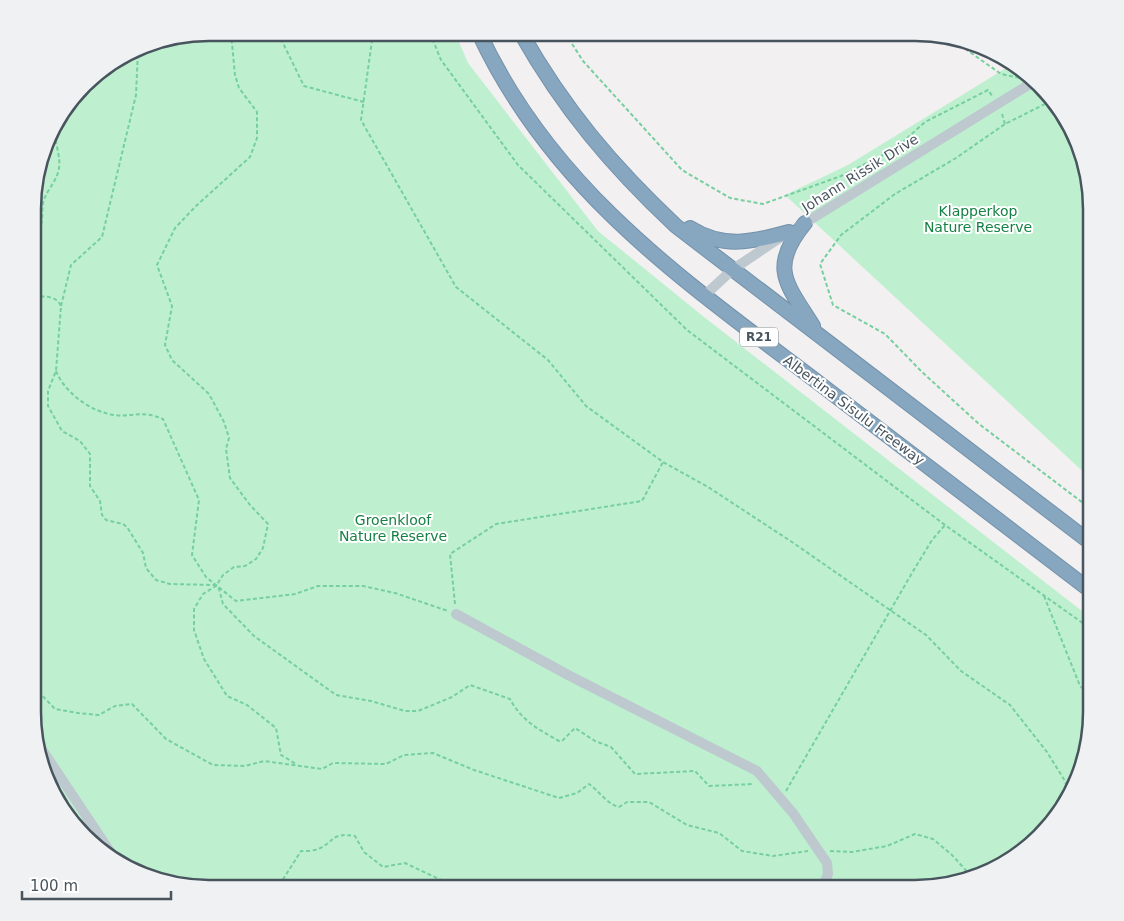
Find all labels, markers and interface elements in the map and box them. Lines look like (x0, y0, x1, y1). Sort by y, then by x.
street label: Johann Rissik Drive (798, 131, 921, 216)
park label: Klapperkop Nature Reserve (924, 203, 1032, 235)
road number: R21 (740, 328, 778, 347)
street label: Albertina Sisulu Freeway (780, 352, 928, 468)
park label: Groenkloof Nature Reserve (339, 512, 447, 544)
scale bar (22, 868, 171, 900)
text: 100 m (30, 877, 78, 895)

